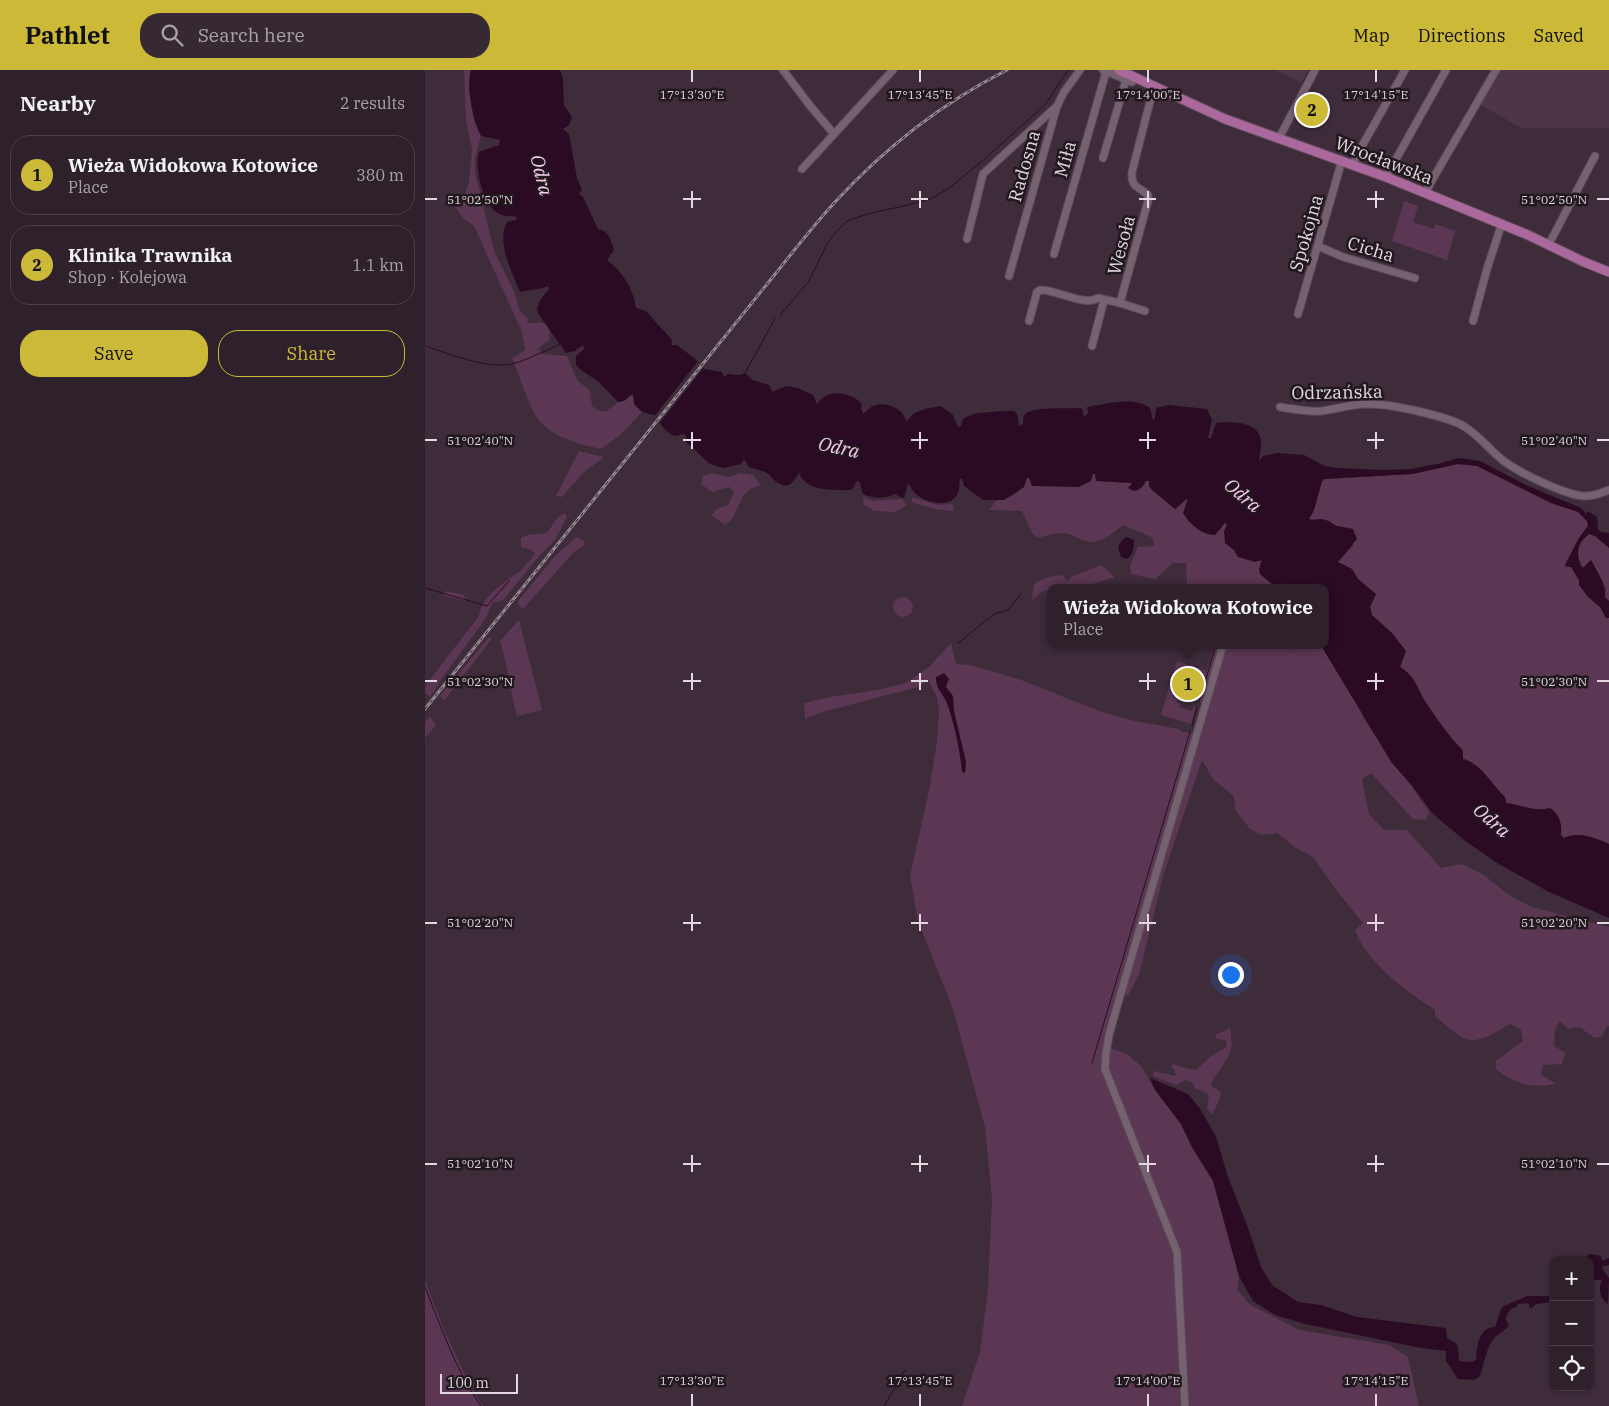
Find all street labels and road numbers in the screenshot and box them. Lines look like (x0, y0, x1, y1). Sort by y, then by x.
street label: Radosna (1003, 128, 1045, 204)
street label: Wrocławska (1332, 131, 1436, 189)
street label: Miła (1049, 138, 1081, 180)
street label: Spokojna (1284, 192, 1328, 274)
street label: Wesoła (1102, 213, 1140, 277)
street label: Cicha (1345, 231, 1397, 267)
street label: Odrzańska (1291, 380, 1383, 404)

